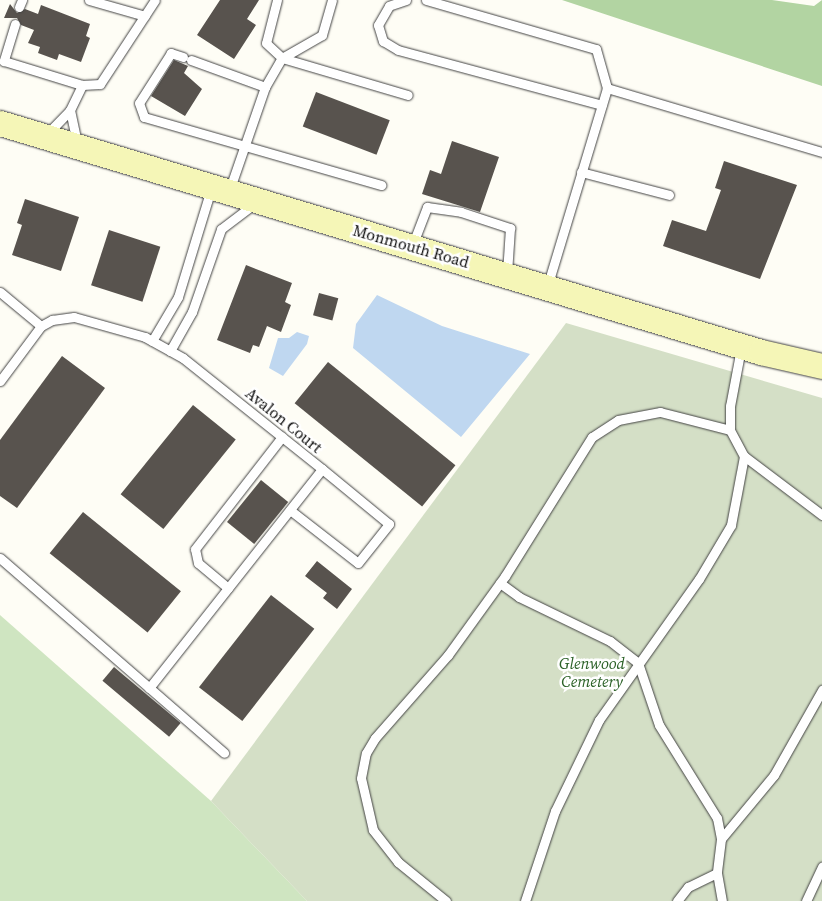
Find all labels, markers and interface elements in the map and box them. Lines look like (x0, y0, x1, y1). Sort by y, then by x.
street label: Monmouth Road (351, 220, 471, 272)
street label: Avalon Court (242, 383, 326, 457)
park label: Glenwood Cemetery (559, 653, 625, 691)

